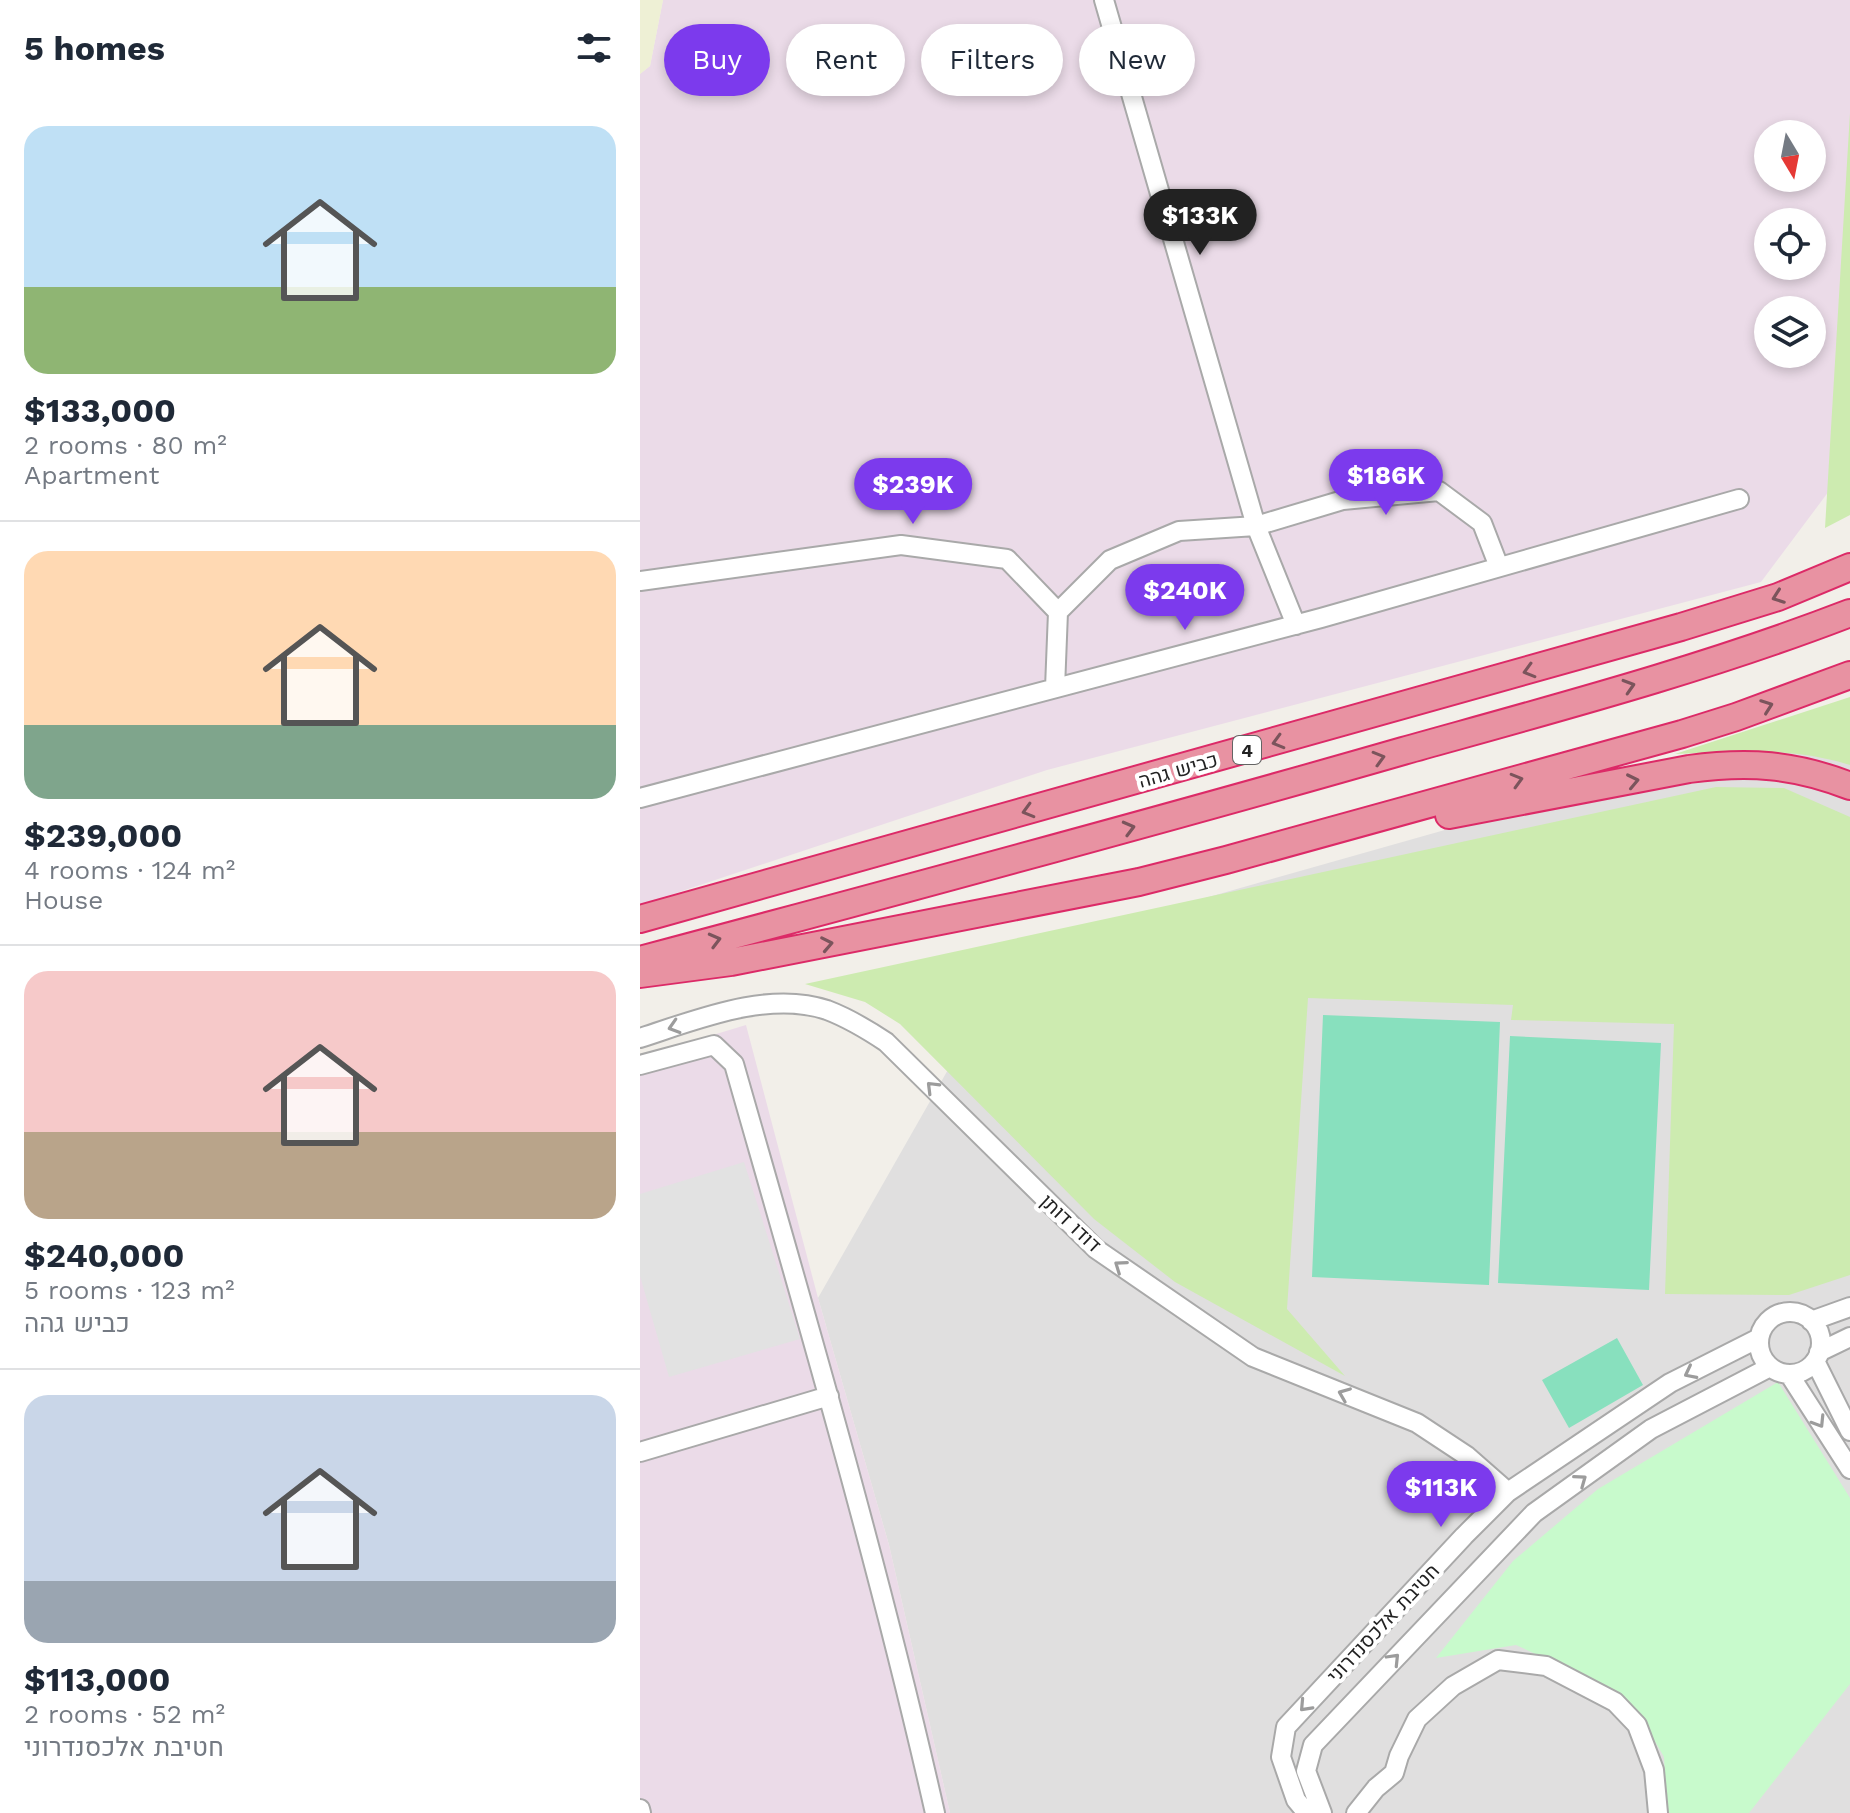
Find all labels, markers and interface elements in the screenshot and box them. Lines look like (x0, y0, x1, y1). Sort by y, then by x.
chip: Buy (664, 24, 770, 96)
chip: Rent (786, 24, 905, 96)
chip: Filters (921, 24, 1063, 96)
chip: New (1079, 24, 1195, 96)
icon: filters (572, 26, 616, 70)
text: 5 homes (24, 28, 165, 68)
north arrow (1754, 120, 1826, 192)
map controls (1754, 120, 1826, 368)
icon: home (248, 178, 392, 322)
pin: $133K (1144, 189, 1256, 257)
text: $133K (1162, 200, 1238, 230)
button: locate (1754, 208, 1826, 280)
button: layers (1754, 296, 1826, 368)
text: $133,000 (24, 390, 176, 430)
text: 2 rooms · 80 m² (24, 430, 227, 460)
pin: $186K (1330, 449, 1442, 517)
pin: $239K (857, 458, 969, 526)
text: Apartment (24, 460, 160, 490)
text: $186K (1347, 460, 1425, 490)
text: $239K (872, 469, 954, 499)
pin: $240K (1129, 564, 1241, 632)
text: $240K (1143, 575, 1227, 605)
one-way arrow (1772, 587, 1786, 603)
icon: home (248, 603, 392, 747)
one-way arrow (1522, 662, 1536, 678)
one-way arrow (1621, 679, 1635, 695)
one-way arrow (1759, 699, 1773, 716)
one-way arrow (1272, 732, 1286, 749)
road number: 4 (1233, 736, 1261, 764)
street label: כביש גהה (1136, 747, 1220, 793)
one-way arrow (1371, 751, 1385, 767)
one-way arrow (1510, 773, 1524, 789)
one-way arrow (1626, 773, 1639, 790)
one-way arrow (1021, 802, 1035, 819)
text: $239,000 (24, 815, 182, 855)
one-way arrow (1121, 821, 1135, 838)
text: 4 rooms · 124 m² (24, 855, 235, 885)
text: House (24, 885, 103, 915)
one-way arrow (708, 933, 722, 949)
one-way arrow (821, 936, 834, 953)
one-way arrow (667, 1018, 681, 1034)
icon: home (248, 1023, 392, 1167)
one-way arrow (927, 1082, 941, 1096)
street label: דודו דותן (1036, 1189, 1106, 1257)
text: $240,000 (24, 1235, 184, 1275)
one-way arrow (1114, 1261, 1129, 1276)
text: 5 rooms · 123 m² (24, 1275, 235, 1305)
text: כביש גהה (24, 1308, 130, 1338)
one-way arrow (1683, 1364, 1698, 1379)
one-way arrow (1338, 1388, 1352, 1404)
one-way arrow (1810, 1413, 1825, 1428)
icon: home (248, 1447, 392, 1591)
pin: $113K (1385, 1461, 1497, 1529)
text: $113K (1405, 1472, 1477, 1502)
one-way arrow (1572, 1475, 1586, 1489)
street label: חטיבת אלכסנדרוני (1322, 1559, 1444, 1687)
one-way arrow (1385, 1654, 1399, 1669)
text: $113,000 (24, 1659, 171, 1699)
one-way arrow (1300, 1697, 1315, 1711)
text: 2 rooms · 52 m² (24, 1699, 225, 1729)
text: חטיבת אלכסנדרוני (24, 1732, 224, 1762)

